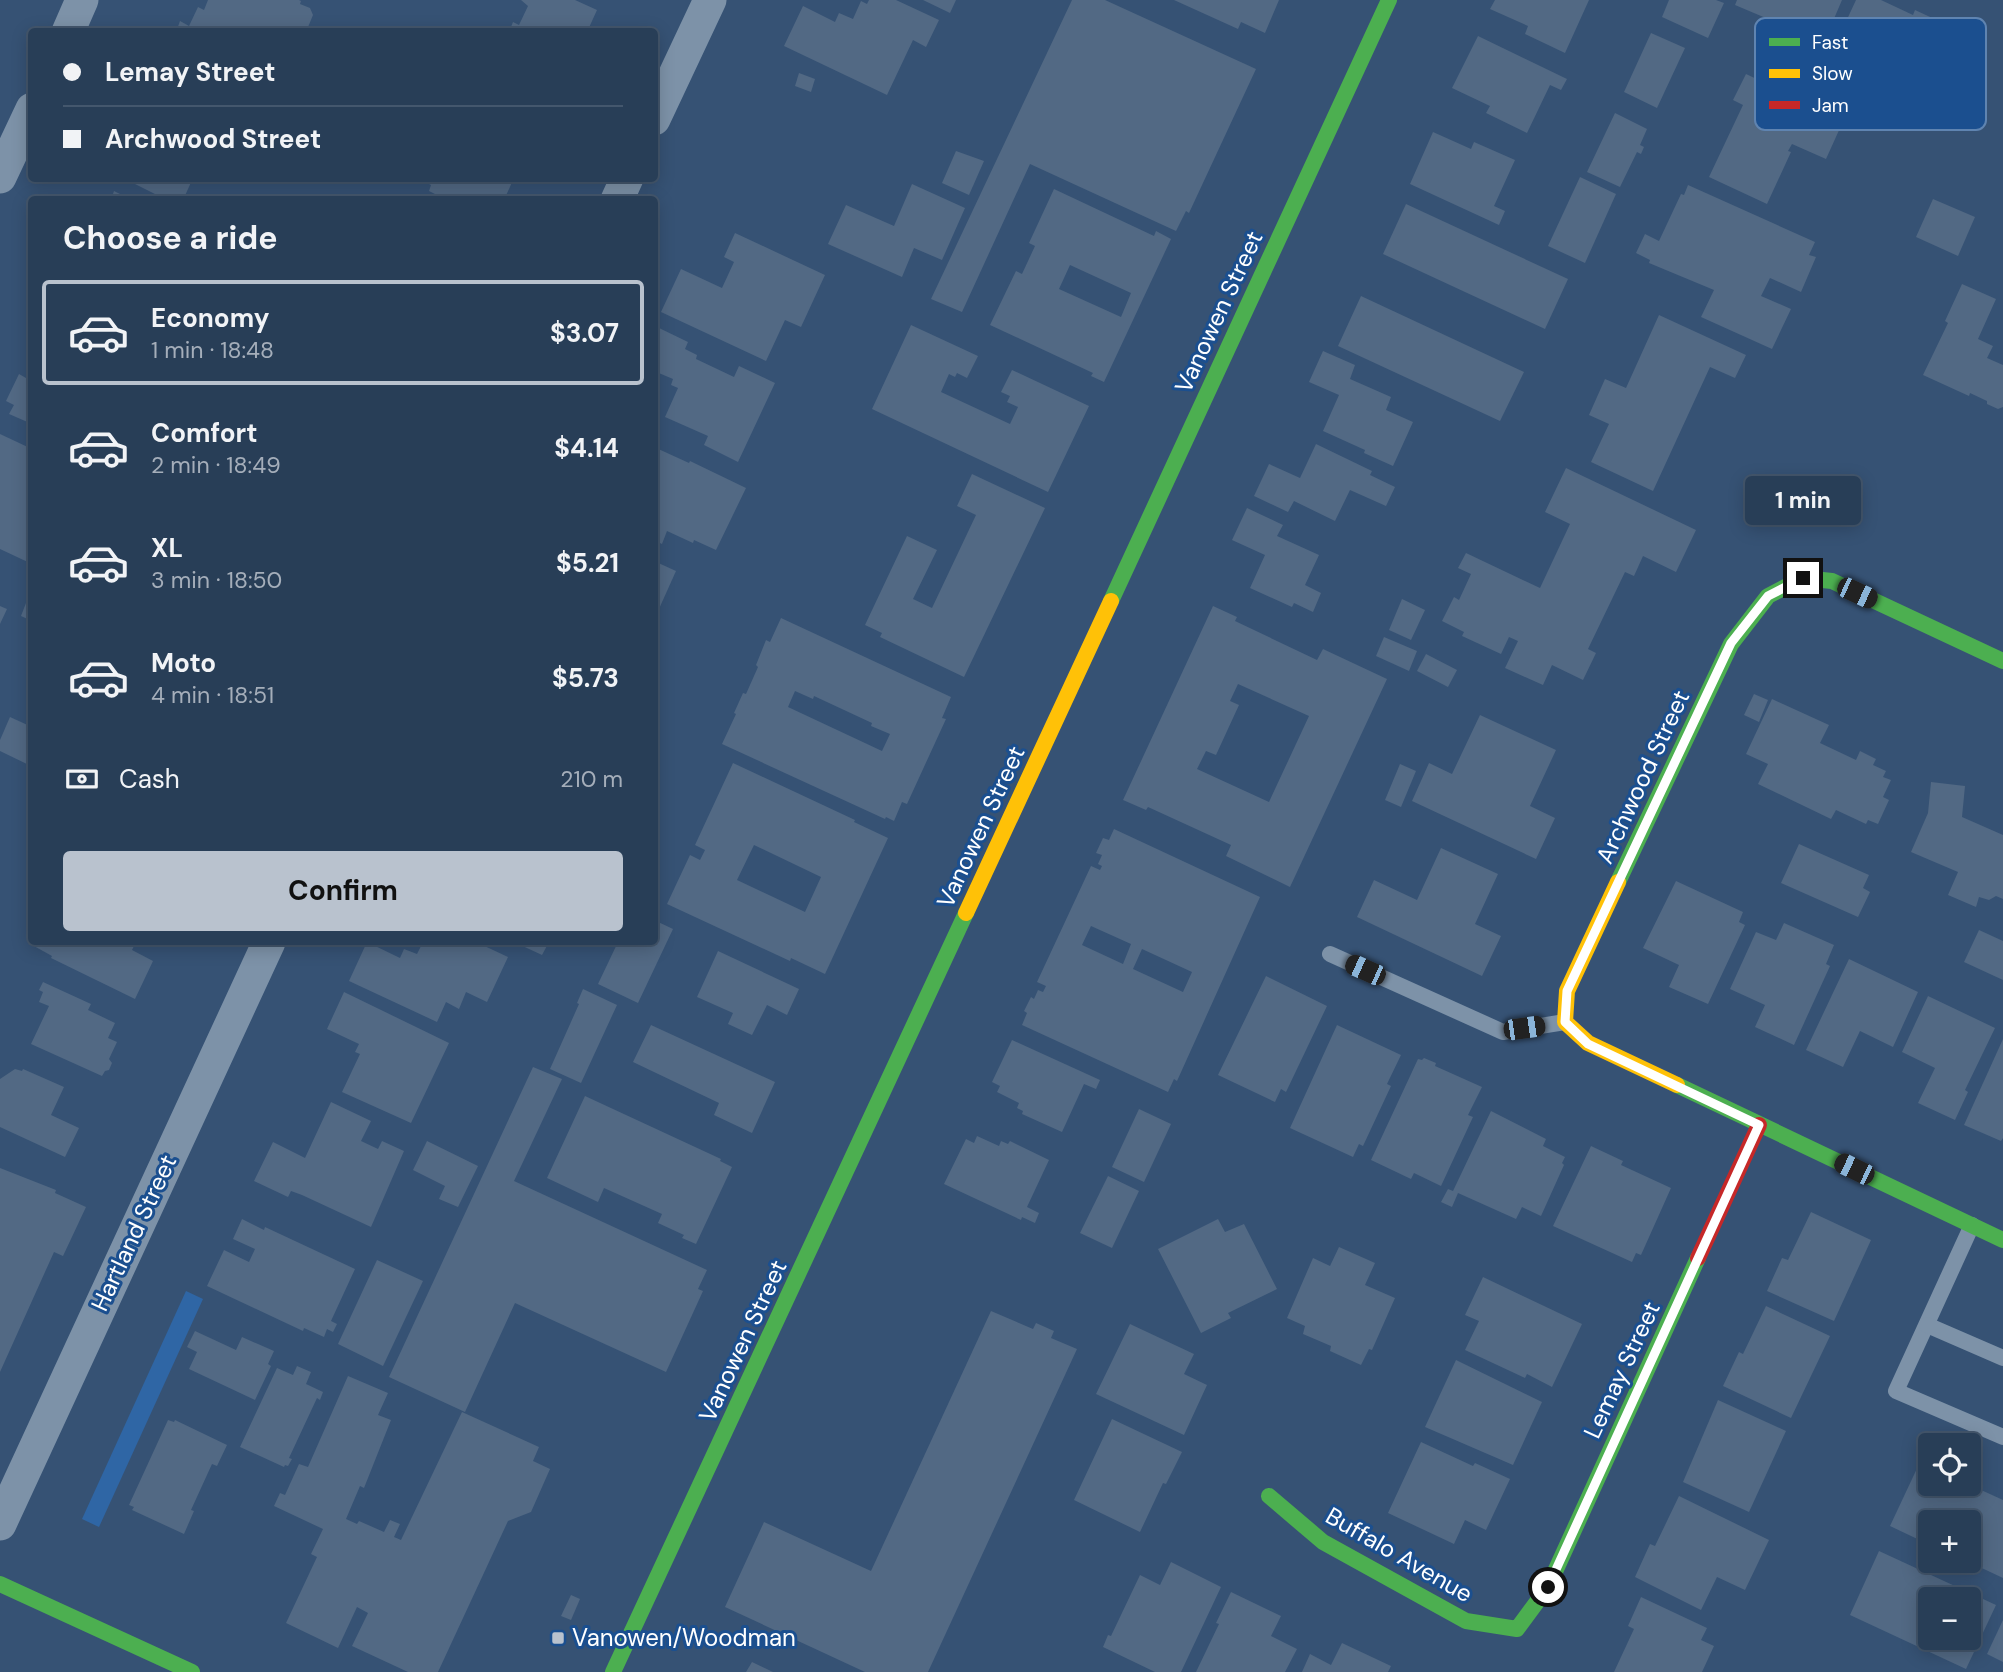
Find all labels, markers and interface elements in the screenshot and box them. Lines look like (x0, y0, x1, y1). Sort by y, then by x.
legend (1755, 18, 1986, 130)
text: Fast (1812, 30, 1848, 55)
text: Lemay Street (105, 55, 275, 89)
text: Slow (1812, 61, 1853, 86)
text: Jam (1812, 93, 1849, 118)
text: Archwood Street (105, 122, 321, 156)
text: Choose a ride (63, 217, 278, 259)
street label: Vanowen Street (1168, 226, 1270, 398)
icon: car (67, 301, 130, 364)
text: Economy (151, 301, 269, 335)
text: $3.07 (550, 316, 619, 350)
text: 1 min · 18:48 (151, 335, 274, 365)
icon: car (67, 416, 130, 479)
text: Comfort (151, 416, 257, 450)
text: $4.14 (554, 431, 619, 465)
text: 2 min · 18:49 (151, 450, 281, 480)
callout: 1 min (1745, 476, 1861, 526)
text: 1 min (1775, 485, 1831, 515)
icon: car (67, 531, 130, 594)
text: XL (151, 531, 183, 565)
text: $5.21 (556, 546, 619, 580)
route end (1787, 562, 1819, 594)
text: 3 min · 18:50 (151, 565, 282, 595)
car (1834, 575, 1881, 611)
icon: car (67, 646, 130, 709)
text: Moto (151, 646, 216, 680)
text: $5.73 (552, 661, 619, 695)
text: 4 min · 18:51 (151, 680, 274, 710)
street label: Archwood Street (1589, 685, 1696, 868)
street label: Vanowen Street (930, 741, 1032, 913)
icon: cash (63, 760, 101, 798)
text: Cash (119, 762, 180, 796)
text: 210 m (560, 764, 623, 794)
button: Confirm (63, 851, 623, 931)
car (1342, 952, 1389, 988)
car (1502, 1015, 1547, 1041)
street label: Hartland Street (84, 1150, 183, 1316)
car (1831, 1150, 1878, 1188)
street label: Vanowen Street (692, 1255, 794, 1427)
street label: Lemay Street (1576, 1296, 1667, 1443)
map controls (1918, 1433, 1981, 1650)
button: locate (1918, 1433, 1981, 1496)
street label: Buffalo Avenue (1320, 1500, 1478, 1609)
button: + (1918, 1510, 1981, 1573)
route start (1532, 1571, 1564, 1603)
button: − (1918, 1587, 1981, 1650)
place label: Vanowen/Woodman (572, 1622, 796, 1653)
marker: Vanowen/Woodman (550, 1630, 566, 1646)

